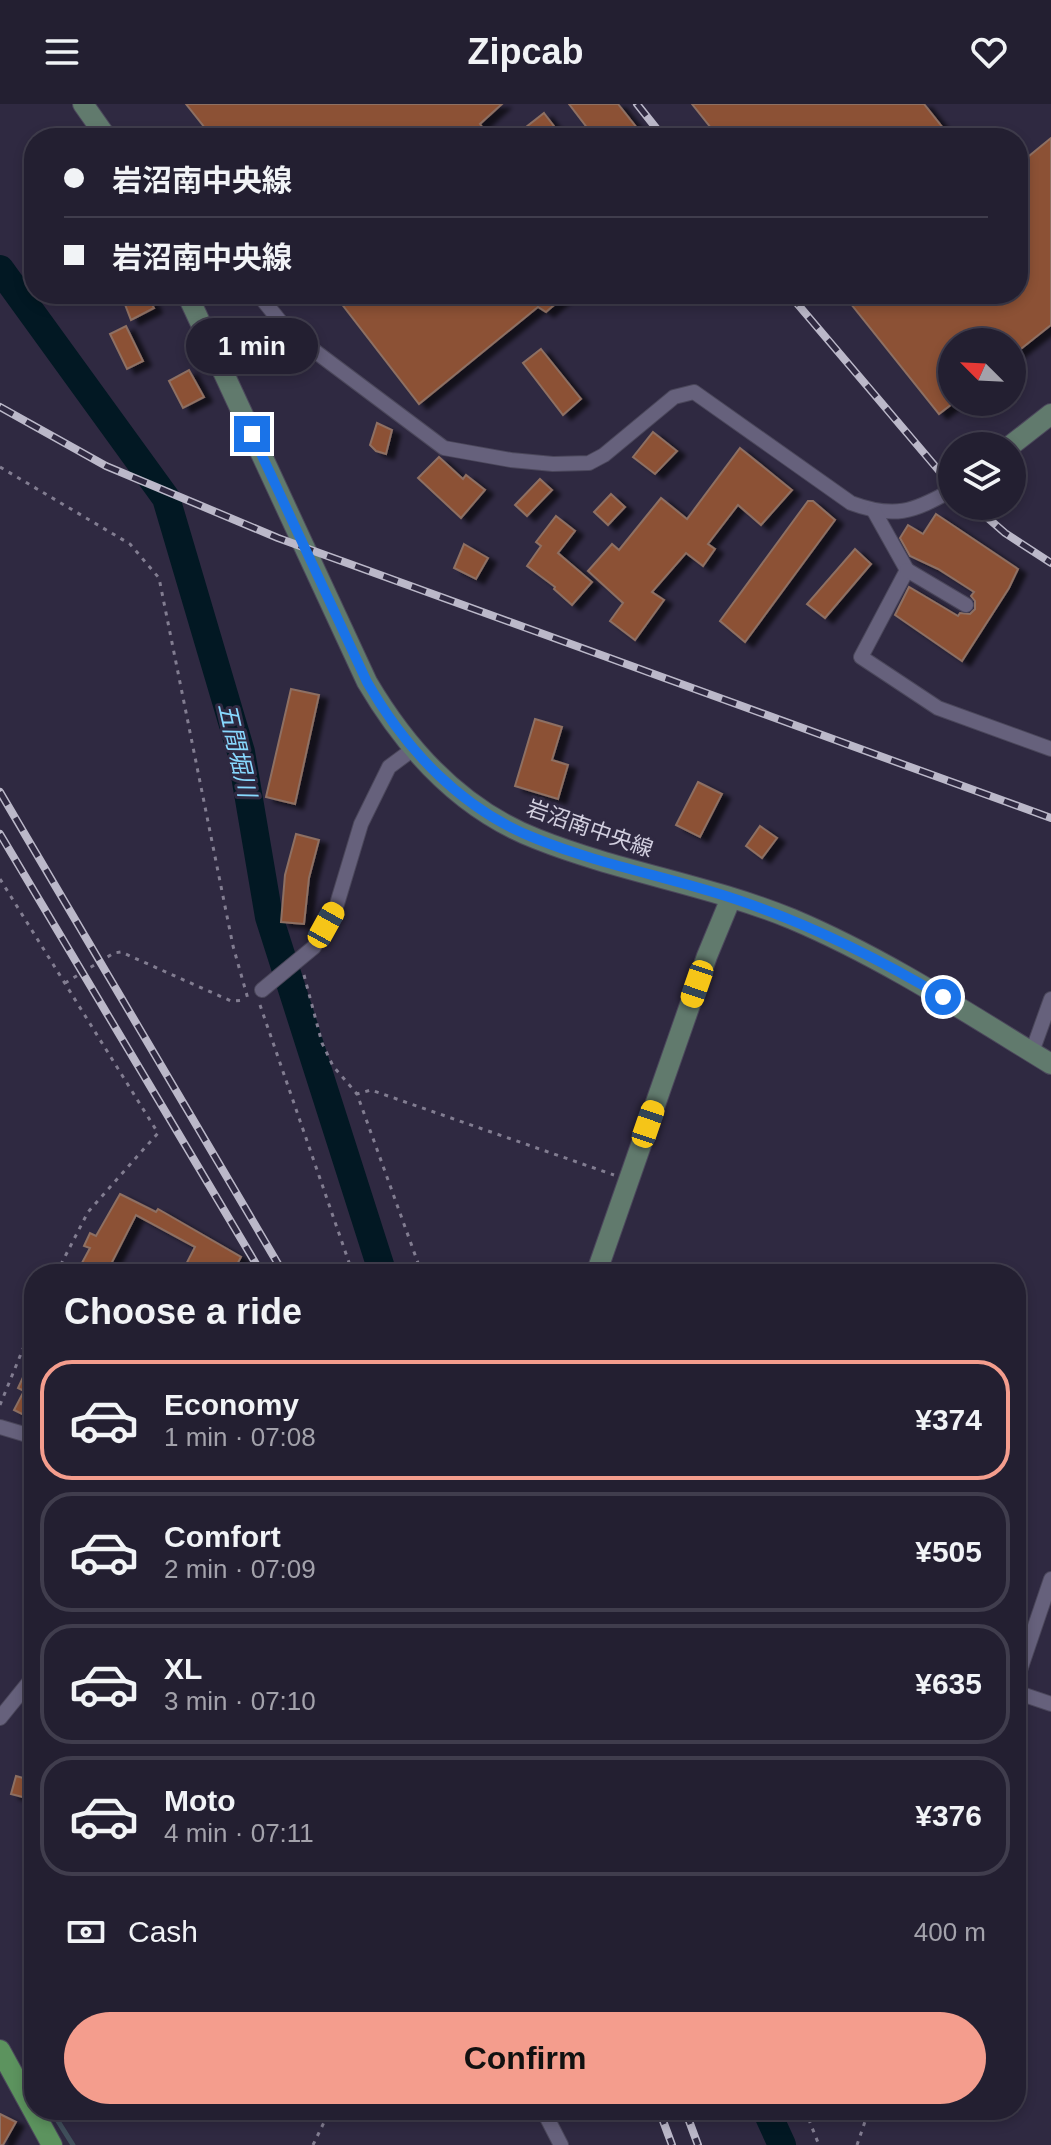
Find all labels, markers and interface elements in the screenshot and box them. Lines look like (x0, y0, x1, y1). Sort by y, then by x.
icon: menu (40, 30, 84, 74)
icon: heart (967, 30, 1011, 74)
text: Zipcab (467, 31, 584, 72)
text: 岩沼南中央線 (112, 164, 292, 197)
text: 岩沼南中央線 (112, 241, 292, 274)
callout: 1 min (186, 318, 318, 374)
north arrow (938, 328, 1026, 416)
map controls (938, 328, 1026, 520)
text: 1 min (218, 331, 286, 361)
route end (234, 416, 270, 452)
button: layers (938, 432, 1026, 520)
water label: 五間堀川 (214, 700, 262, 803)
street label: 岩沼南中央線 (523, 795, 656, 862)
car (304, 898, 348, 952)
car (678, 957, 716, 1011)
route start (925, 979, 961, 1015)
car (629, 1097, 667, 1151)
text: Choose a ride (64, 1291, 302, 1332)
icon: car (68, 1384, 140, 1456)
text: Economy (164, 1388, 299, 1421)
text: ¥374 (915, 1403, 982, 1436)
text: 1 min · 07:08 (164, 1422, 316, 1452)
icon: car (68, 1516, 140, 1588)
text: Comfort (164, 1520, 281, 1553)
text: ¥505 (915, 1535, 982, 1568)
text: 2 min · 07:09 (164, 1554, 316, 1584)
icon: car (68, 1648, 140, 1720)
text: XL (164, 1652, 202, 1685)
text: ¥635 (915, 1667, 982, 1700)
text: 3 min · 07:10 (164, 1686, 316, 1716)
icon: car (68, 1780, 140, 1852)
text: Moto (164, 1784, 236, 1817)
text: ¥376 (915, 1799, 982, 1832)
text: 4 min · 07:11 (164, 1818, 314, 1848)
icon: cash (64, 1910, 108, 1954)
text: Cash (128, 1915, 198, 1948)
text: 400 m (914, 1917, 986, 1947)
button: Confirm (64, 2012, 986, 2104)

